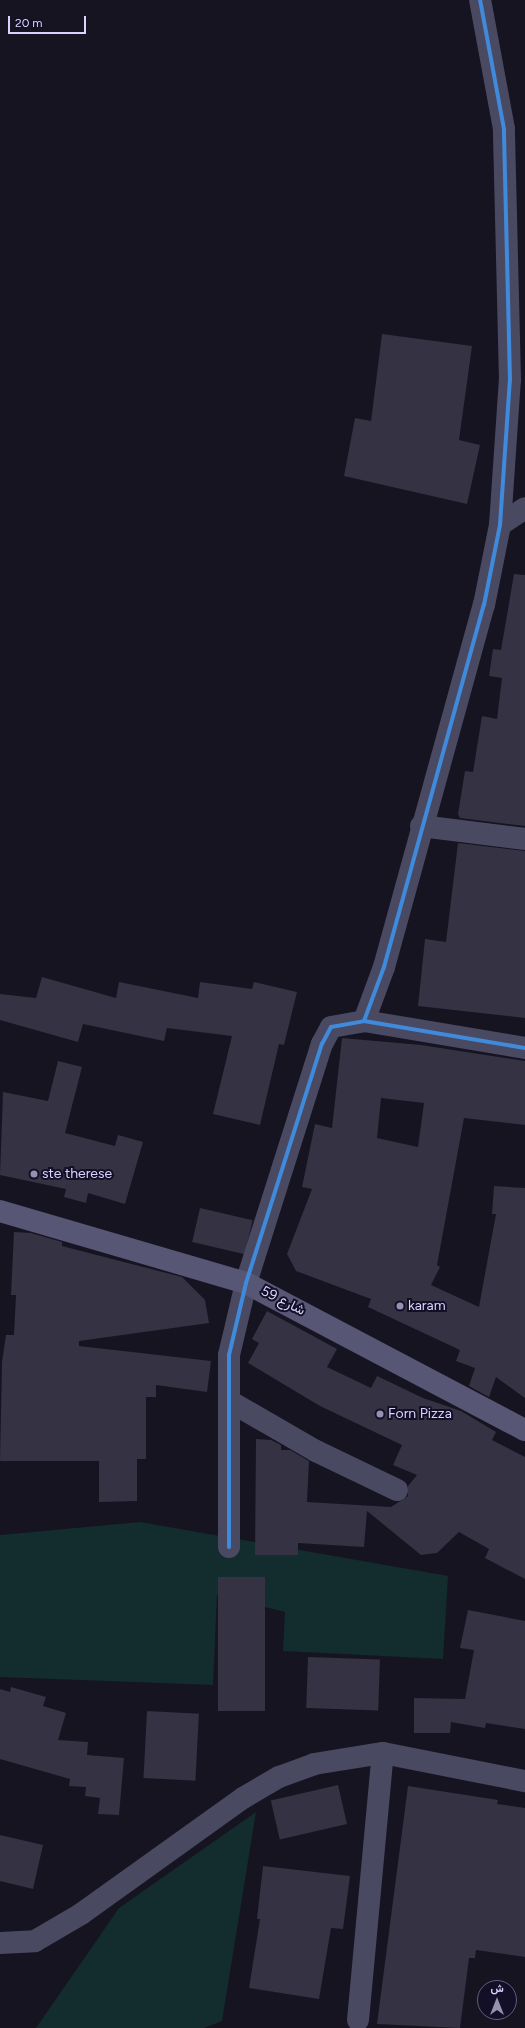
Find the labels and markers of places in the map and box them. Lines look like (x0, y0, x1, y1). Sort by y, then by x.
place label: ste therese (42, 1166, 112, 1182)
marker: ste therese (29, 1169, 39, 1179)
place label: karam (408, 1298, 446, 1314)
marker: karam (395, 1301, 405, 1311)
place label: Forn Pizza (388, 1406, 452, 1422)
marker: Forn Pizza (375, 1409, 385, 1419)

